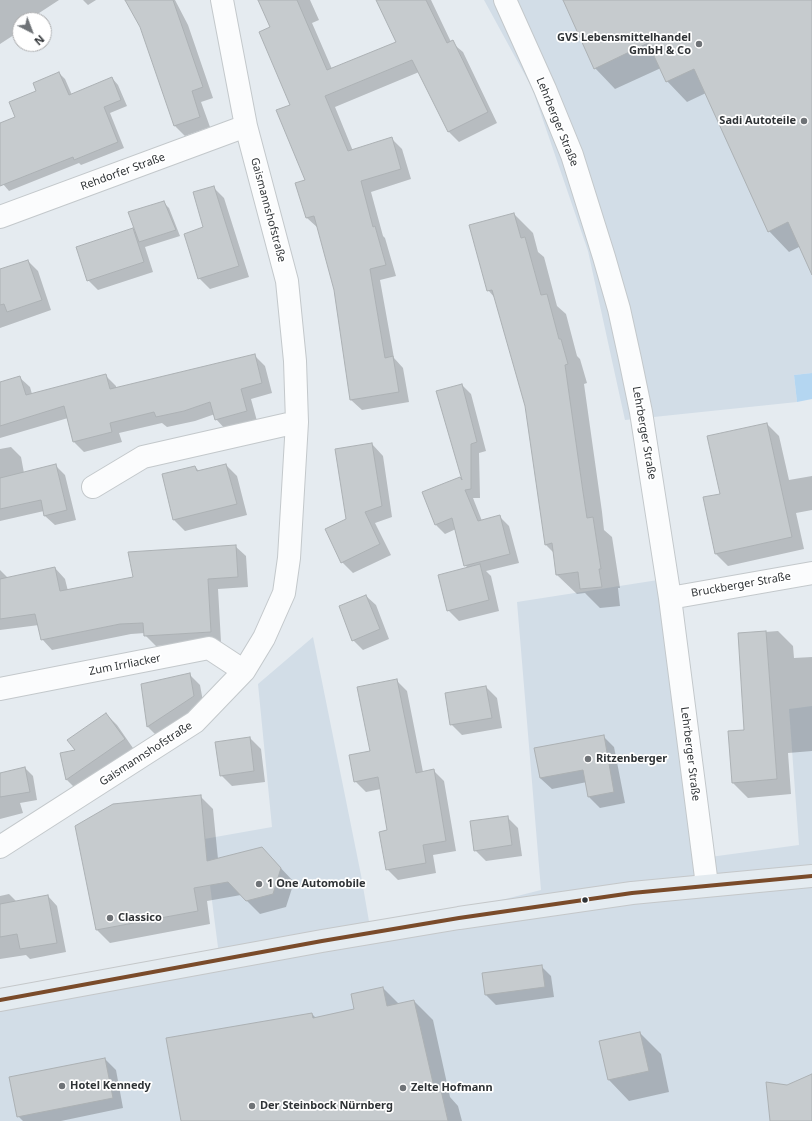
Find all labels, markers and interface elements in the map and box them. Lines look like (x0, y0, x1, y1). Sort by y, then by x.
north arrow (12, 12, 52, 52)
place label: GVS Lebensmittelhandel GmbH & Co (557, 31, 691, 57)
text: N (31, 32, 48, 49)
marker: GVS Lebensmittelhandel GmbH & Co (694, 39, 704, 49)
street label: Lehrberger Straße (533, 76, 581, 168)
place label: Sadi Autoteile (719, 114, 796, 128)
marker: Sadi Autoteile (799, 116, 809, 126)
street label: Rehdorfer Straße (79, 151, 167, 193)
street label: Gaismannshofstraße (248, 156, 288, 264)
street label: Lehrberger Straße (629, 385, 659, 481)
street label: Bruckberger Straße (690, 570, 792, 600)
street label: Zum Irrliacker (88, 652, 162, 678)
street label: Lehrberger Straße (678, 706, 702, 802)
street label: Gaismannshofstraße (97, 719, 195, 789)
place label: Ritzenberger (596, 752, 667, 766)
marker: Ritzenberger (583, 754, 593, 764)
place label: 1 One Automobile (267, 877, 366, 891)
marker: 1 One Automobile (254, 879, 264, 889)
unlabelled marker (580, 895, 590, 905)
place label: Classico (118, 911, 162, 925)
marker: Classico (105, 913, 115, 923)
place label: Hotel Kennedy (70, 1079, 151, 1093)
marker: Hotel Kennedy (57, 1081, 67, 1091)
place label: Zelte Hofmann (411, 1081, 493, 1095)
marker: Zelte Hofmann (398, 1083, 408, 1093)
place label: Der Steinbock Nürnberg (260, 1099, 393, 1113)
marker: Der Steinbock Nürnberg (247, 1101, 257, 1111)

